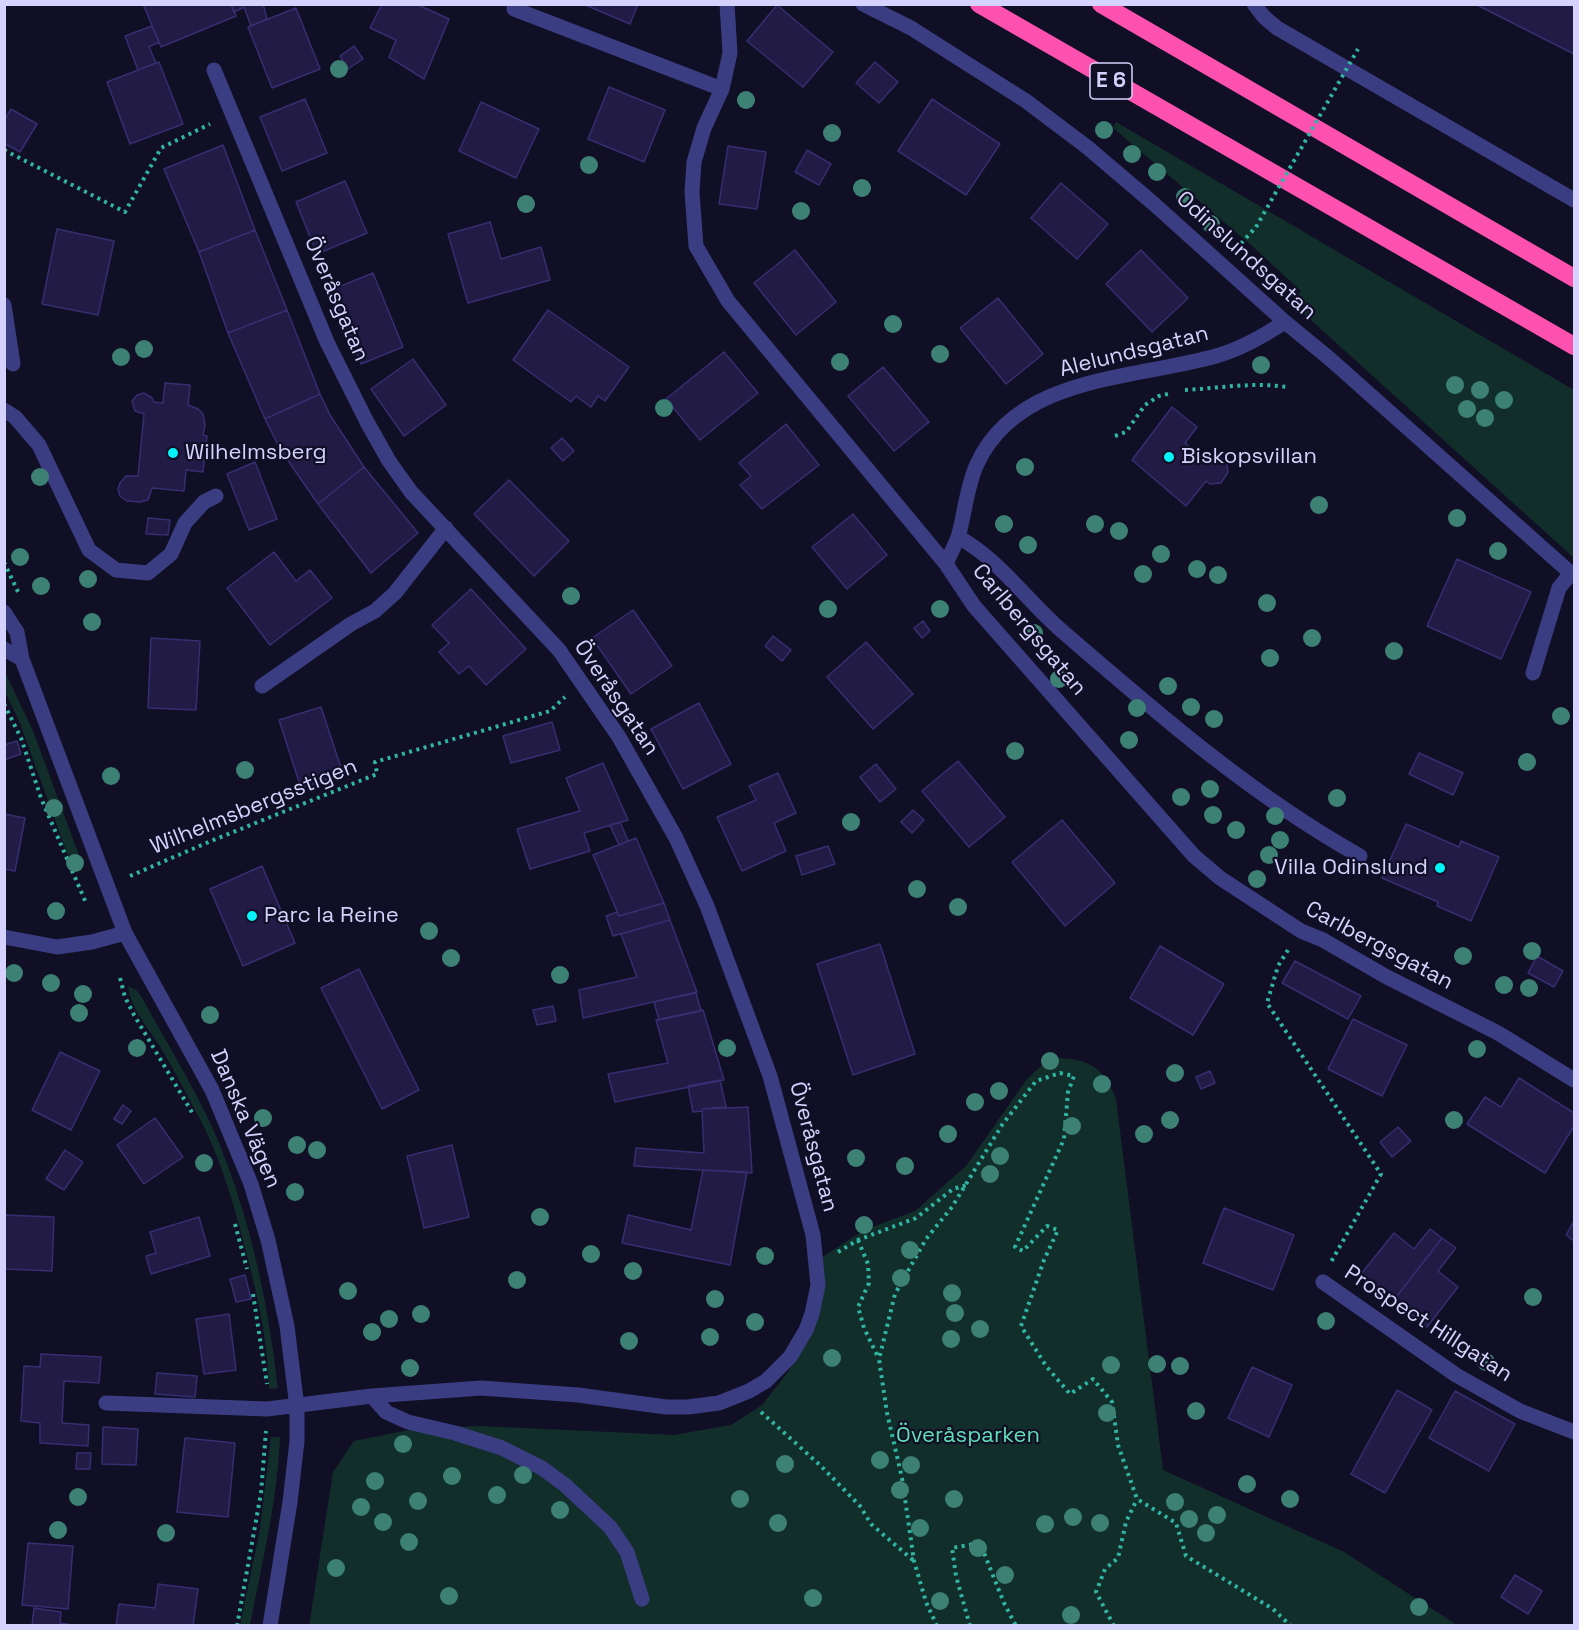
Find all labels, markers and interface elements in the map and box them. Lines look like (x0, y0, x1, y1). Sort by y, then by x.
road number: E 6 (1090, 63, 1132, 99)
street label: Odinslundsgatan (1170, 186, 1322, 326)
street label: Överåsgatan (298, 232, 374, 366)
street label: Alelundsgatan (1057, 321, 1211, 383)
place label: Wilhelmsberg (185, 440, 327, 466)
place label: Biskopsvillan (1181, 444, 1317, 470)
marker: Wilhelmsberg (166, 446, 180, 460)
marker: Biskopsvillan (1162, 450, 1176, 464)
street label: Carlbergsgatan (966, 559, 1092, 701)
street label: Överåsgatan (568, 635, 664, 761)
street label: Wilhelmsbergsstigen (147, 753, 361, 861)
place label: Villa Odinslund (1274, 855, 1428, 881)
marker: Villa Odinslund (1433, 861, 1447, 875)
street label: Carlbergsgatan (1301, 896, 1457, 996)
place label: Parc la Reine (264, 903, 399, 929)
marker: Parc la Reine (245, 909, 259, 923)
street label: Danska Vägen (204, 1046, 286, 1192)
street label: Överåsgatan (783, 1079, 843, 1215)
street label: Prospect Hillgatan (1339, 1260, 1517, 1388)
park label: Överåsparken (896, 1423, 1040, 1449)

